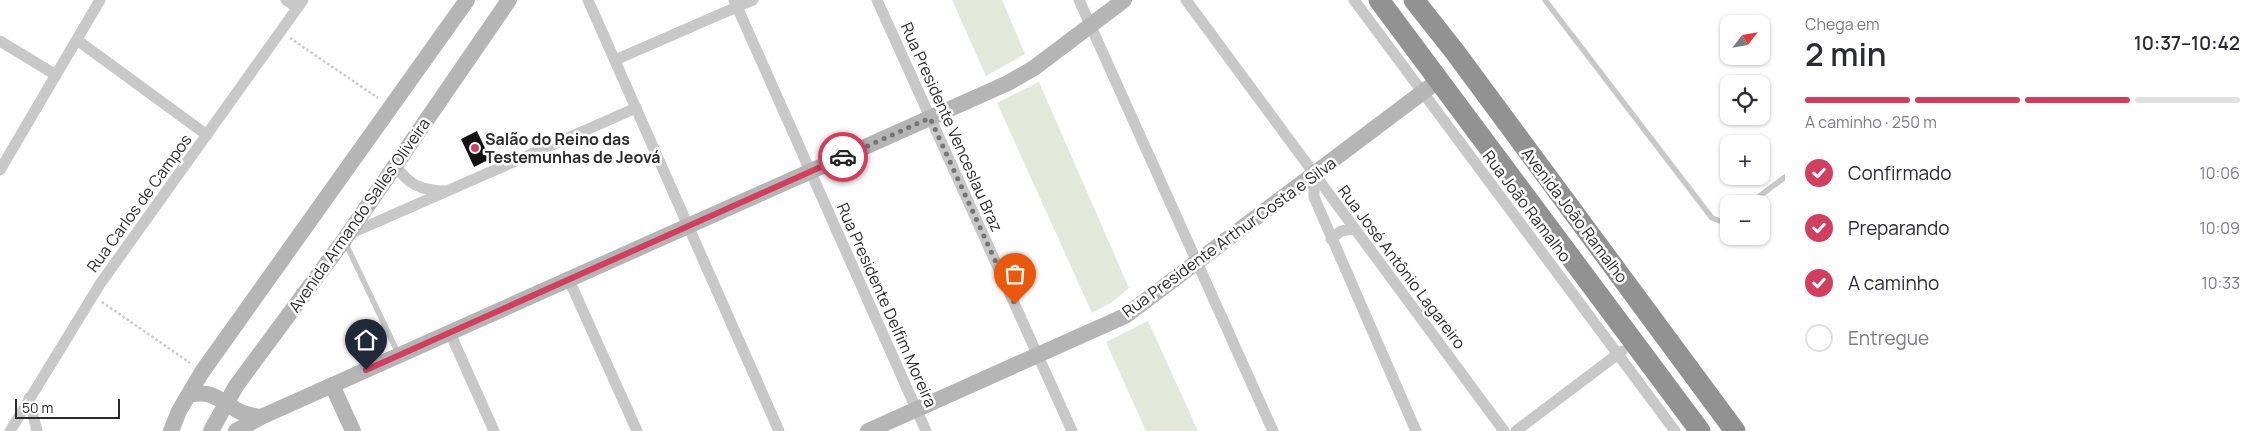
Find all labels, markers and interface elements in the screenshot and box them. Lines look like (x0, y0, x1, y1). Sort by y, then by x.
text: Chega em (1805, 13, 1880, 35)
north arrow (1720, 15, 1770, 65)
map controls (1720, 15, 1770, 245)
street label: Rua Presidente Venceslau Braz (896, 19, 1008, 235)
text: 10:37–10:42 (2134, 30, 2240, 56)
text: 2 min (1805, 32, 1887, 76)
button: locate (1720, 75, 1770, 125)
text: A caminho · 250 m (1805, 111, 1937, 133)
street label: Avenida Armando Salles Oliveira (283, 113, 435, 317)
place label: Salão do Reino das Testemunhas de Jeová (485, 128, 661, 168)
street label: Rua Carlos de Campos (81, 130, 197, 276)
courier (818, 132, 868, 182)
button: + (1720, 135, 1770, 185)
marker: Salão do Reino das Testemunhas de Jeová (469, 142, 481, 154)
icon: car (829, 143, 857, 171)
street label: Avenida João Ramalho (1517, 143, 1633, 287)
street label: Rua João Ramalho (1478, 146, 1576, 266)
street label: Rua Presidente Arthur Costa e Silva (1118, 152, 1340, 322)
icon: check (1805, 159, 1833, 187)
text: Confirmado (1848, 160, 1952, 186)
text: 10:06 (2200, 162, 2240, 184)
street label: Rua José Antônio Lagareiro (1333, 181, 1471, 353)
button: − (1720, 195, 1770, 245)
street label: Rua Presidente Delfim Moreira (832, 199, 942, 411)
icon: check (1805, 214, 1833, 242)
text: Preparando (1848, 215, 1950, 241)
text: 10:09 (2200, 217, 2240, 239)
pin (994, 253, 1036, 304)
icon: bag (1001, 260, 1029, 288)
icon: check (1805, 269, 1833, 297)
text: A caminho (1848, 270, 1939, 296)
text: 10:33 (2202, 272, 2240, 294)
pin (345, 319, 387, 370)
text: Entregue (1848, 325, 1929, 351)
icon: home (352, 326, 380, 354)
scale bar (15, 396, 120, 419)
text: 50 m (22, 398, 53, 417)

